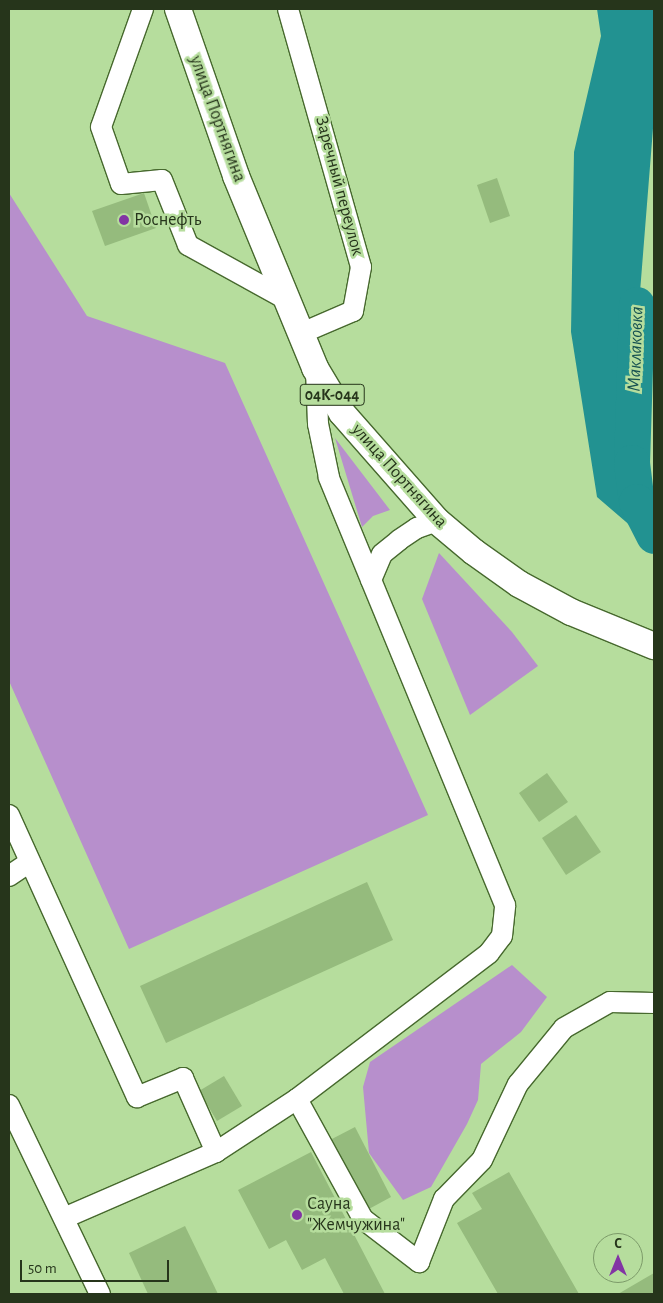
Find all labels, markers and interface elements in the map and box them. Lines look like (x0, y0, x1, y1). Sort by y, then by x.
street label: улица Портнягина (184, 53, 250, 185)
street label: Заречный переулок (310, 114, 368, 258)
place label: Роснефть (134, 209, 201, 231)
marker: Роснефть (118, 214, 130, 226)
water label: Маклаковка (623, 306, 649, 392)
road number: 04К-044 (300, 382, 364, 408)
street label: улица Портнягина (347, 419, 451, 533)
place label: Сауна "Жемчужина" (307, 1194, 405, 1236)
marker: Сауна "Жемчужина" (291, 1209, 303, 1221)
north arrow (593, 1233, 643, 1283)
text: С (614, 1237, 622, 1251)
scale bar (22, 1250, 171, 1282)
text: 50 m (28, 1261, 57, 1276)

